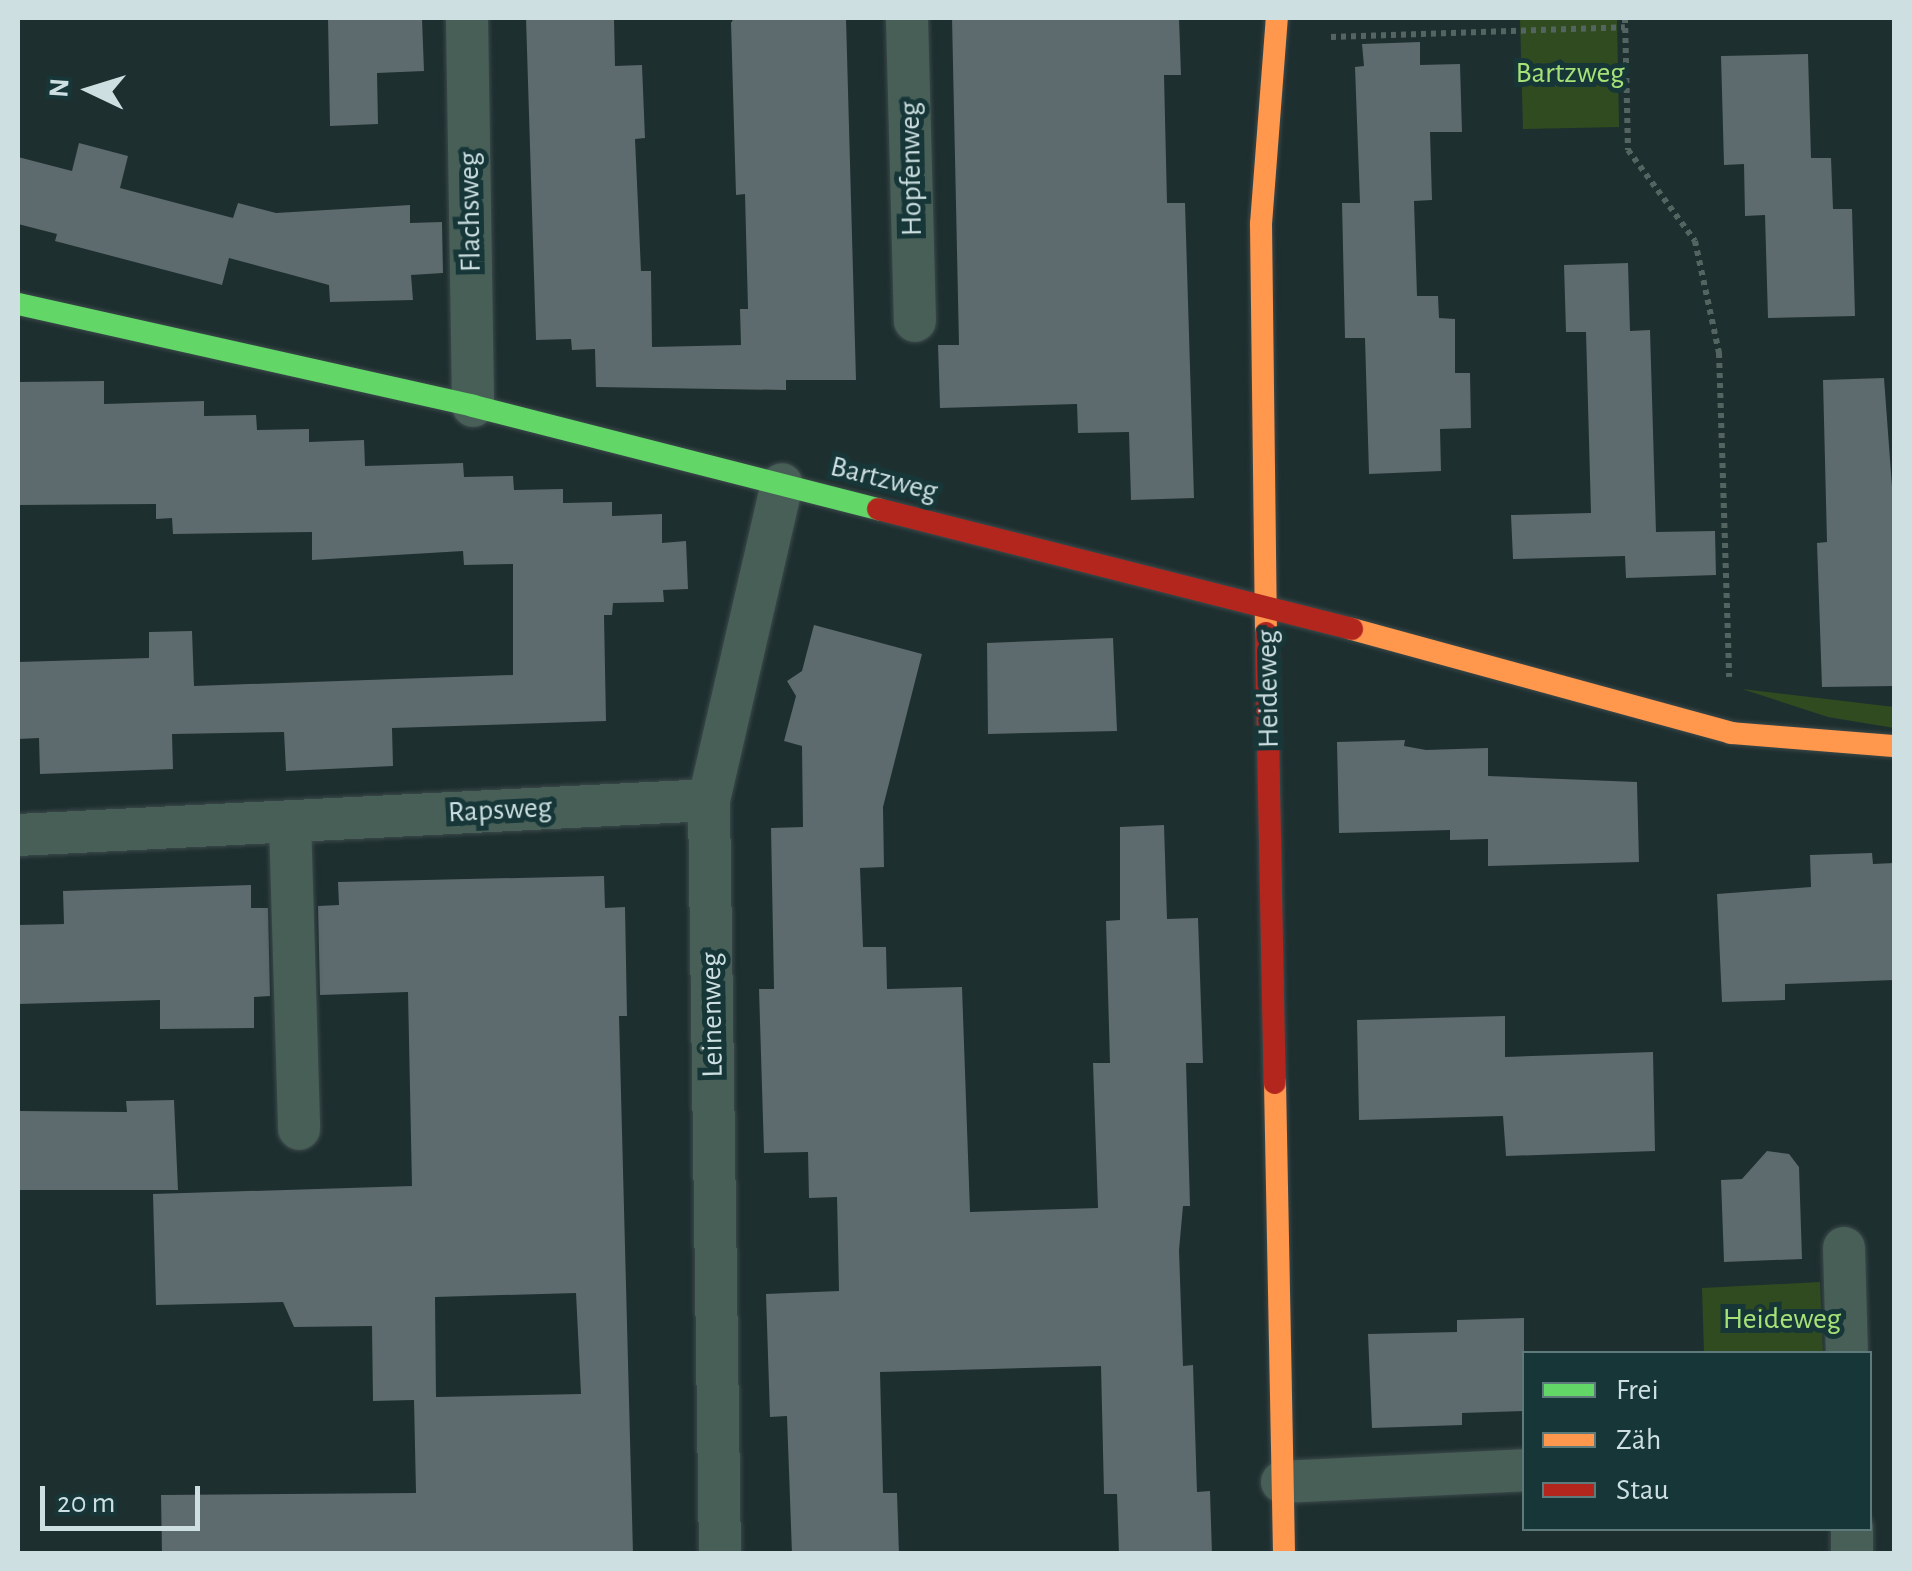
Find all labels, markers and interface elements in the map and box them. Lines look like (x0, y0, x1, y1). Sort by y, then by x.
north arrow (40, 40, 140, 140)
park label: Bartzweg (1515, 55, 1625, 91)
text: N (45, 77, 75, 99)
street label: Hopfenweg (892, 101, 930, 237)
street label: Flachsweg (451, 151, 489, 273)
street label: Bartzweg (827, 448, 941, 510)
street label: Heideweg (1249, 630, 1287, 748)
street label: Rapsweg (447, 789, 553, 831)
street label: Leinenweg (693, 952, 731, 1078)
park label: Heideweg (1723, 1301, 1841, 1337)
legend (1522, 1351, 1872, 1531)
text: Frei (1616, 1375, 1659, 1405)
text: Zäh (1616, 1425, 1661, 1455)
scale bar (45, 1466, 205, 1528)
text: Stau (1616, 1475, 1669, 1505)
text: 20 m (57, 1488, 115, 1518)

